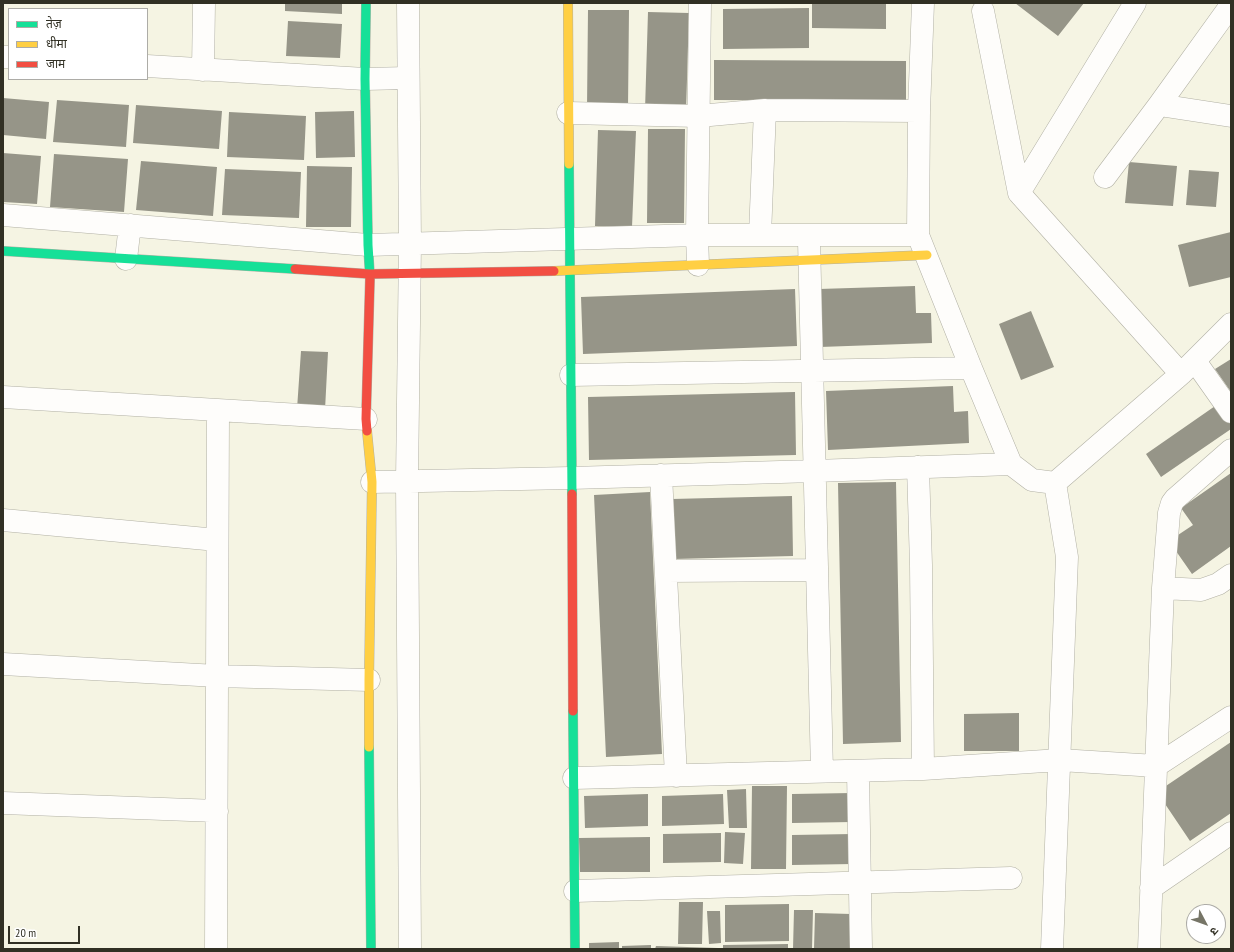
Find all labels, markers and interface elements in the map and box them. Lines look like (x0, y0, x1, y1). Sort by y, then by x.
legend (8, 8, 148, 80)
text: तेज़ (46, 16, 62, 31)
text: धीमा (46, 36, 67, 51)
text: जाम (46, 56, 65, 71)
north arrow (1186, 904, 1226, 944)
scale bar (10, 918, 82, 944)
text: उ (1207, 924, 1222, 938)
text: 20 m (15, 925, 36, 940)

